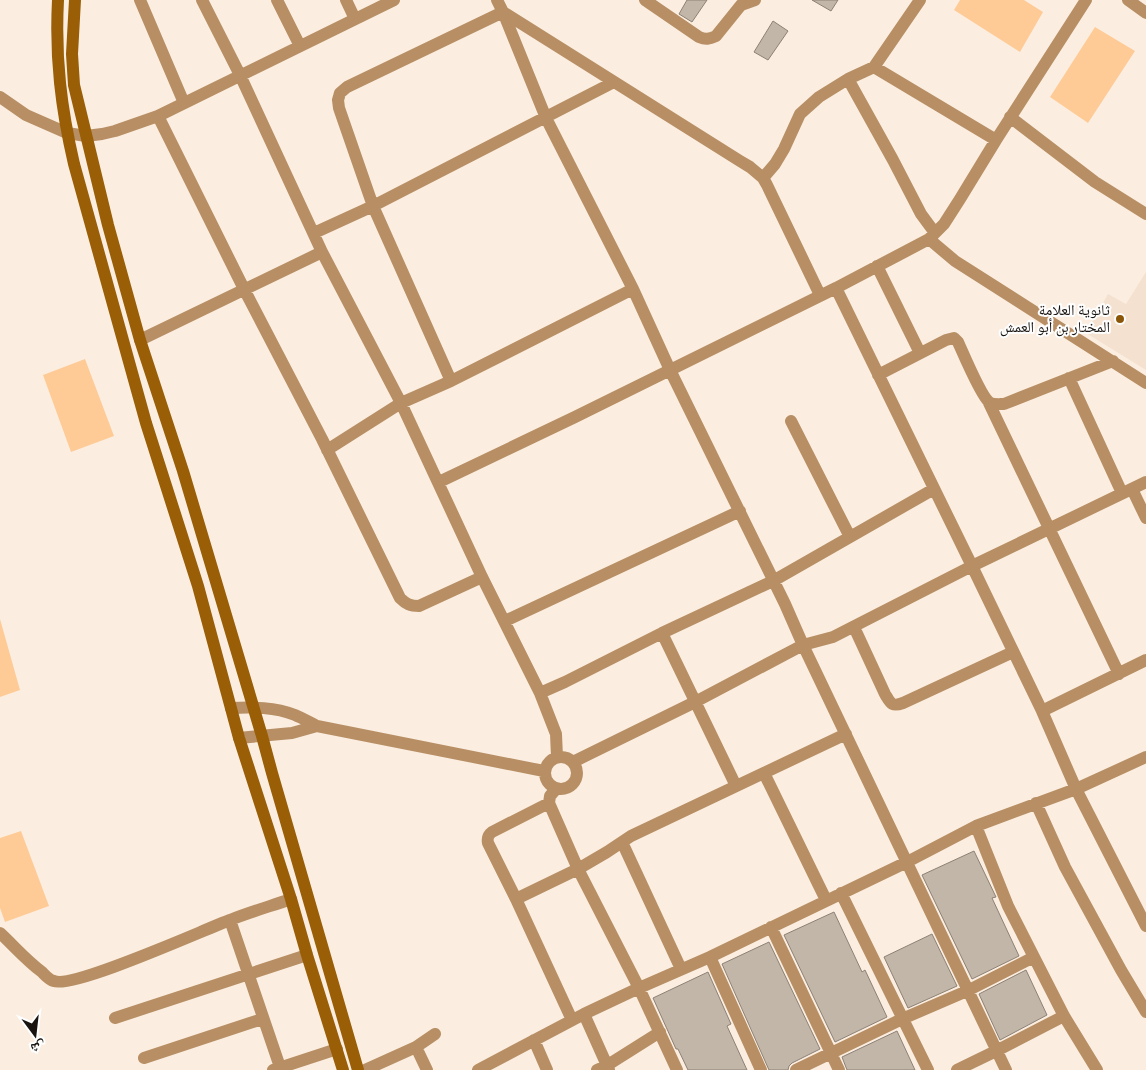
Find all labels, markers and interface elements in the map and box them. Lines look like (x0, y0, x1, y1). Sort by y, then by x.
place label: ثانوية العلامة المختار بن أبو العمش (1000, 299, 1110, 337)
marker: ثانوية العلامة المختار بن أبو العمش (1114, 313, 1126, 325)
north arrow (10, 1010, 60, 1060)
text: ش (29, 1037, 48, 1058)

